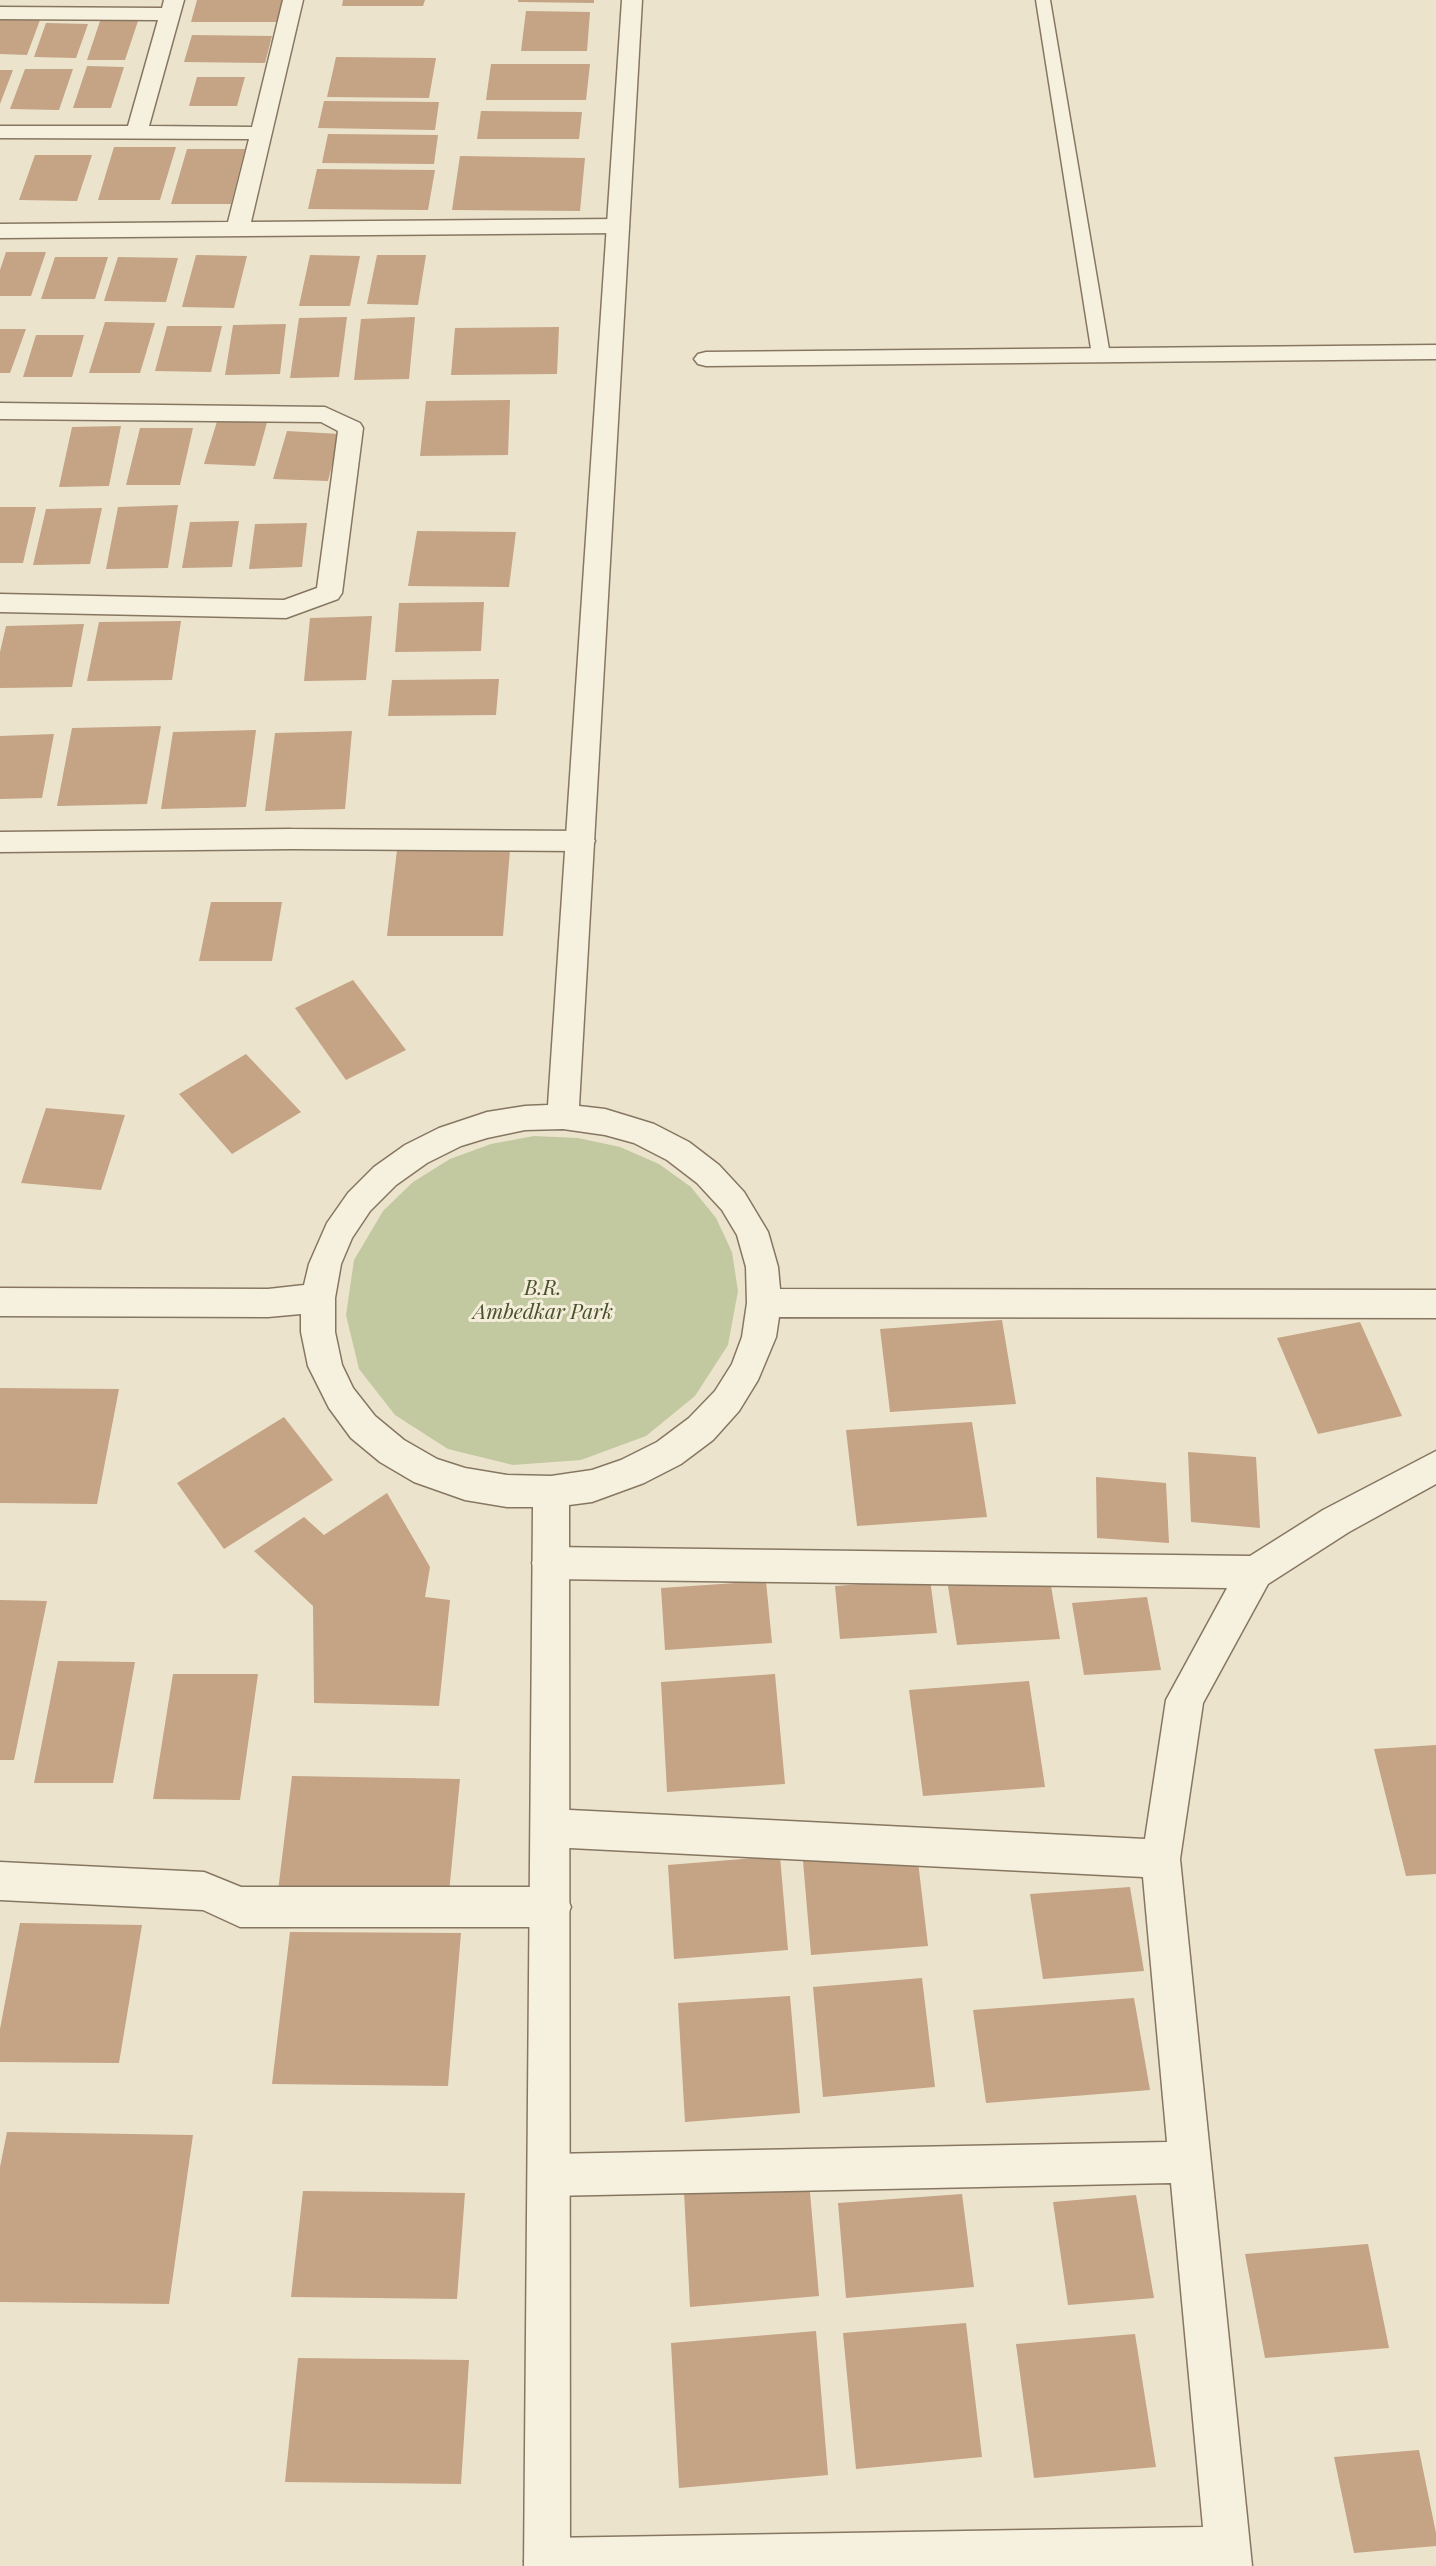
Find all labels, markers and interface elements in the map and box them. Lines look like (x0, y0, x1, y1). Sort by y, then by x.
park label: B.R. Ambedkar Park (473, 1275, 613, 1325)

